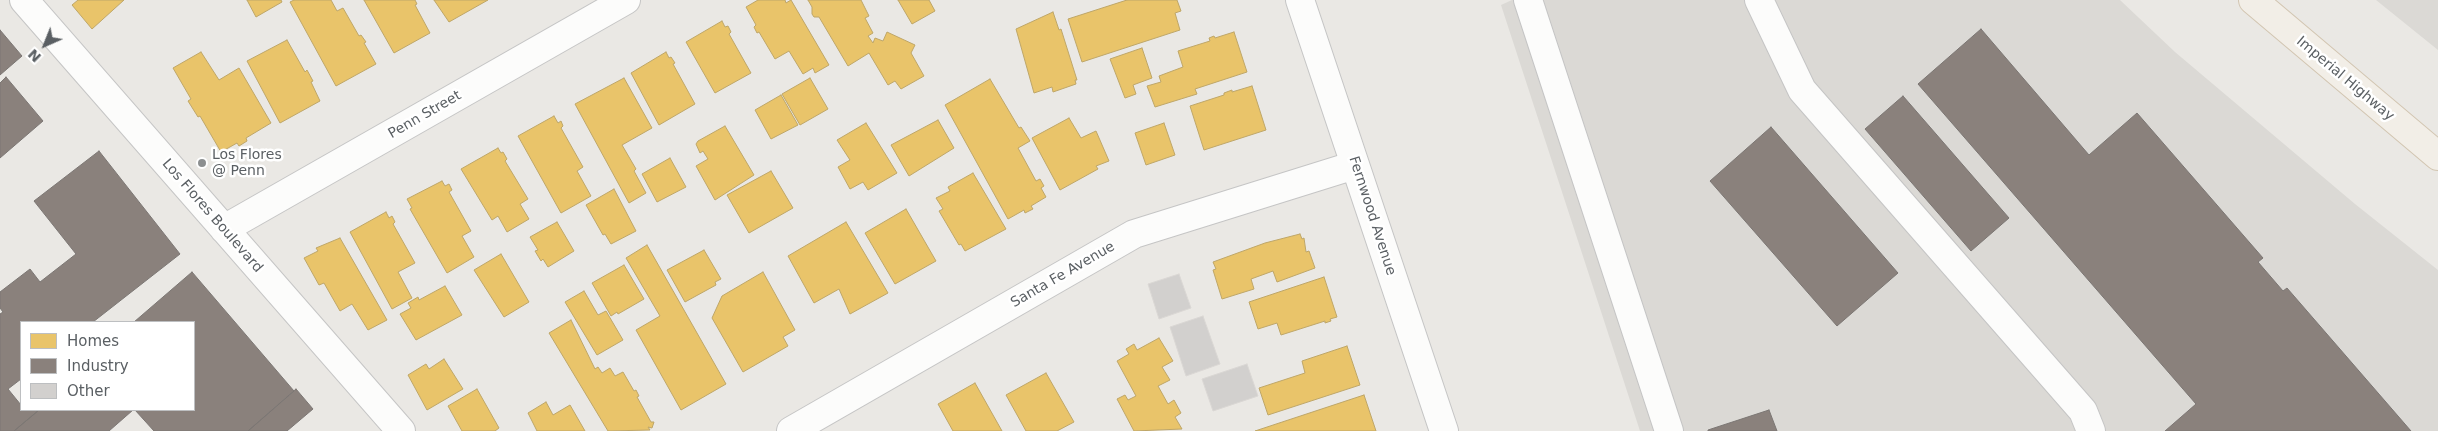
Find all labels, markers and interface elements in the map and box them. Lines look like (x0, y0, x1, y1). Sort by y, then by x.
north arrow (20, 20, 70, 70)
street label: Imperial Highway (2293, 33, 2397, 125)
text: N (25, 46, 44, 66)
street label: Penn Street (386, 87, 464, 143)
place label: Los Flores @ Penn (212, 147, 282, 180)
street label: Fernwood Avenue (1345, 154, 1399, 278)
street label: Los Flores Boulevard (158, 156, 266, 276)
marker: Los Flores @ Penn (196, 157, 208, 169)
street label: Santa Fe Avenue (1008, 238, 1118, 312)
legend (20, 321, 195, 411)
text: Homes (67, 332, 119, 350)
text: Industry (67, 357, 129, 375)
text: Other (67, 382, 110, 400)

